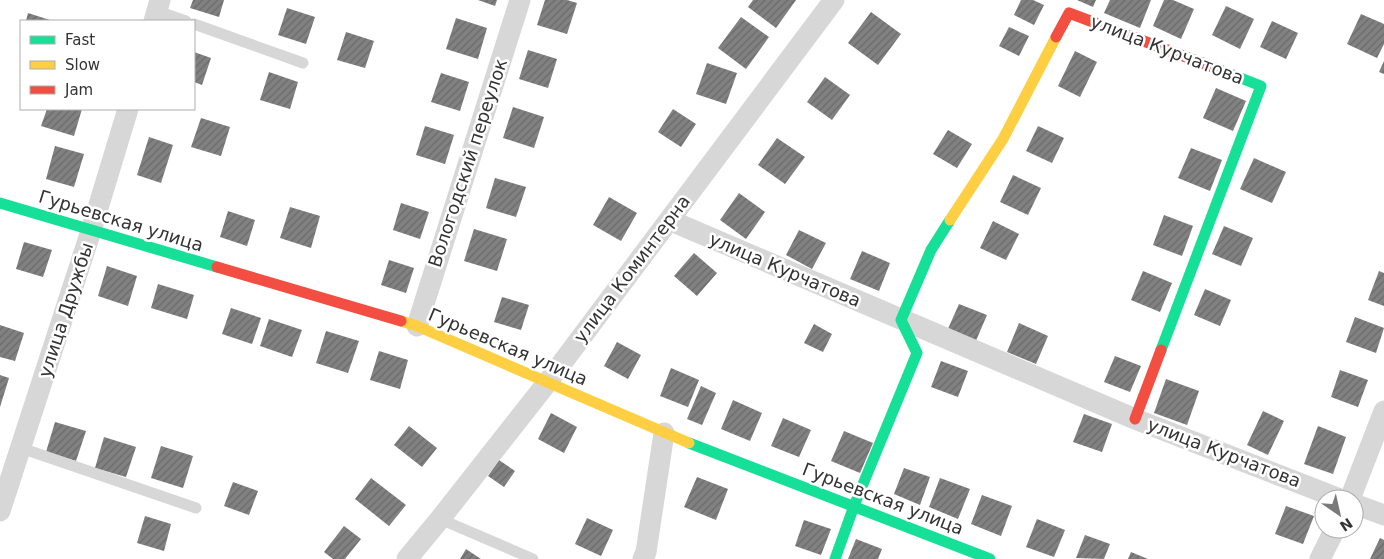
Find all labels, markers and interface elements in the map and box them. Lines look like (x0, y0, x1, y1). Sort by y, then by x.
street label: улица Курчатова (1088, 11, 1247, 88)
legend (20, 20, 195, 110)
text: Fast (65, 31, 95, 49)
text: Slow (65, 56, 100, 74)
street label: Вологодский переулок (424, 56, 511, 270)
text: Jam (64, 81, 93, 99)
street label: Гурьевская улица (36, 186, 206, 256)
street label: улица Коминтерна (569, 191, 694, 347)
street label: улица Курчатова (706, 228, 864, 311)
street label: улица Дружбы (34, 240, 97, 380)
street label: Гурьевская улица (425, 303, 591, 390)
street label: улица Курчатова (1145, 414, 1304, 491)
street label: Гурьевская улица (800, 458, 967, 539)
north arrow (1314, 489, 1364, 539)
text: N (1337, 515, 1356, 535)

